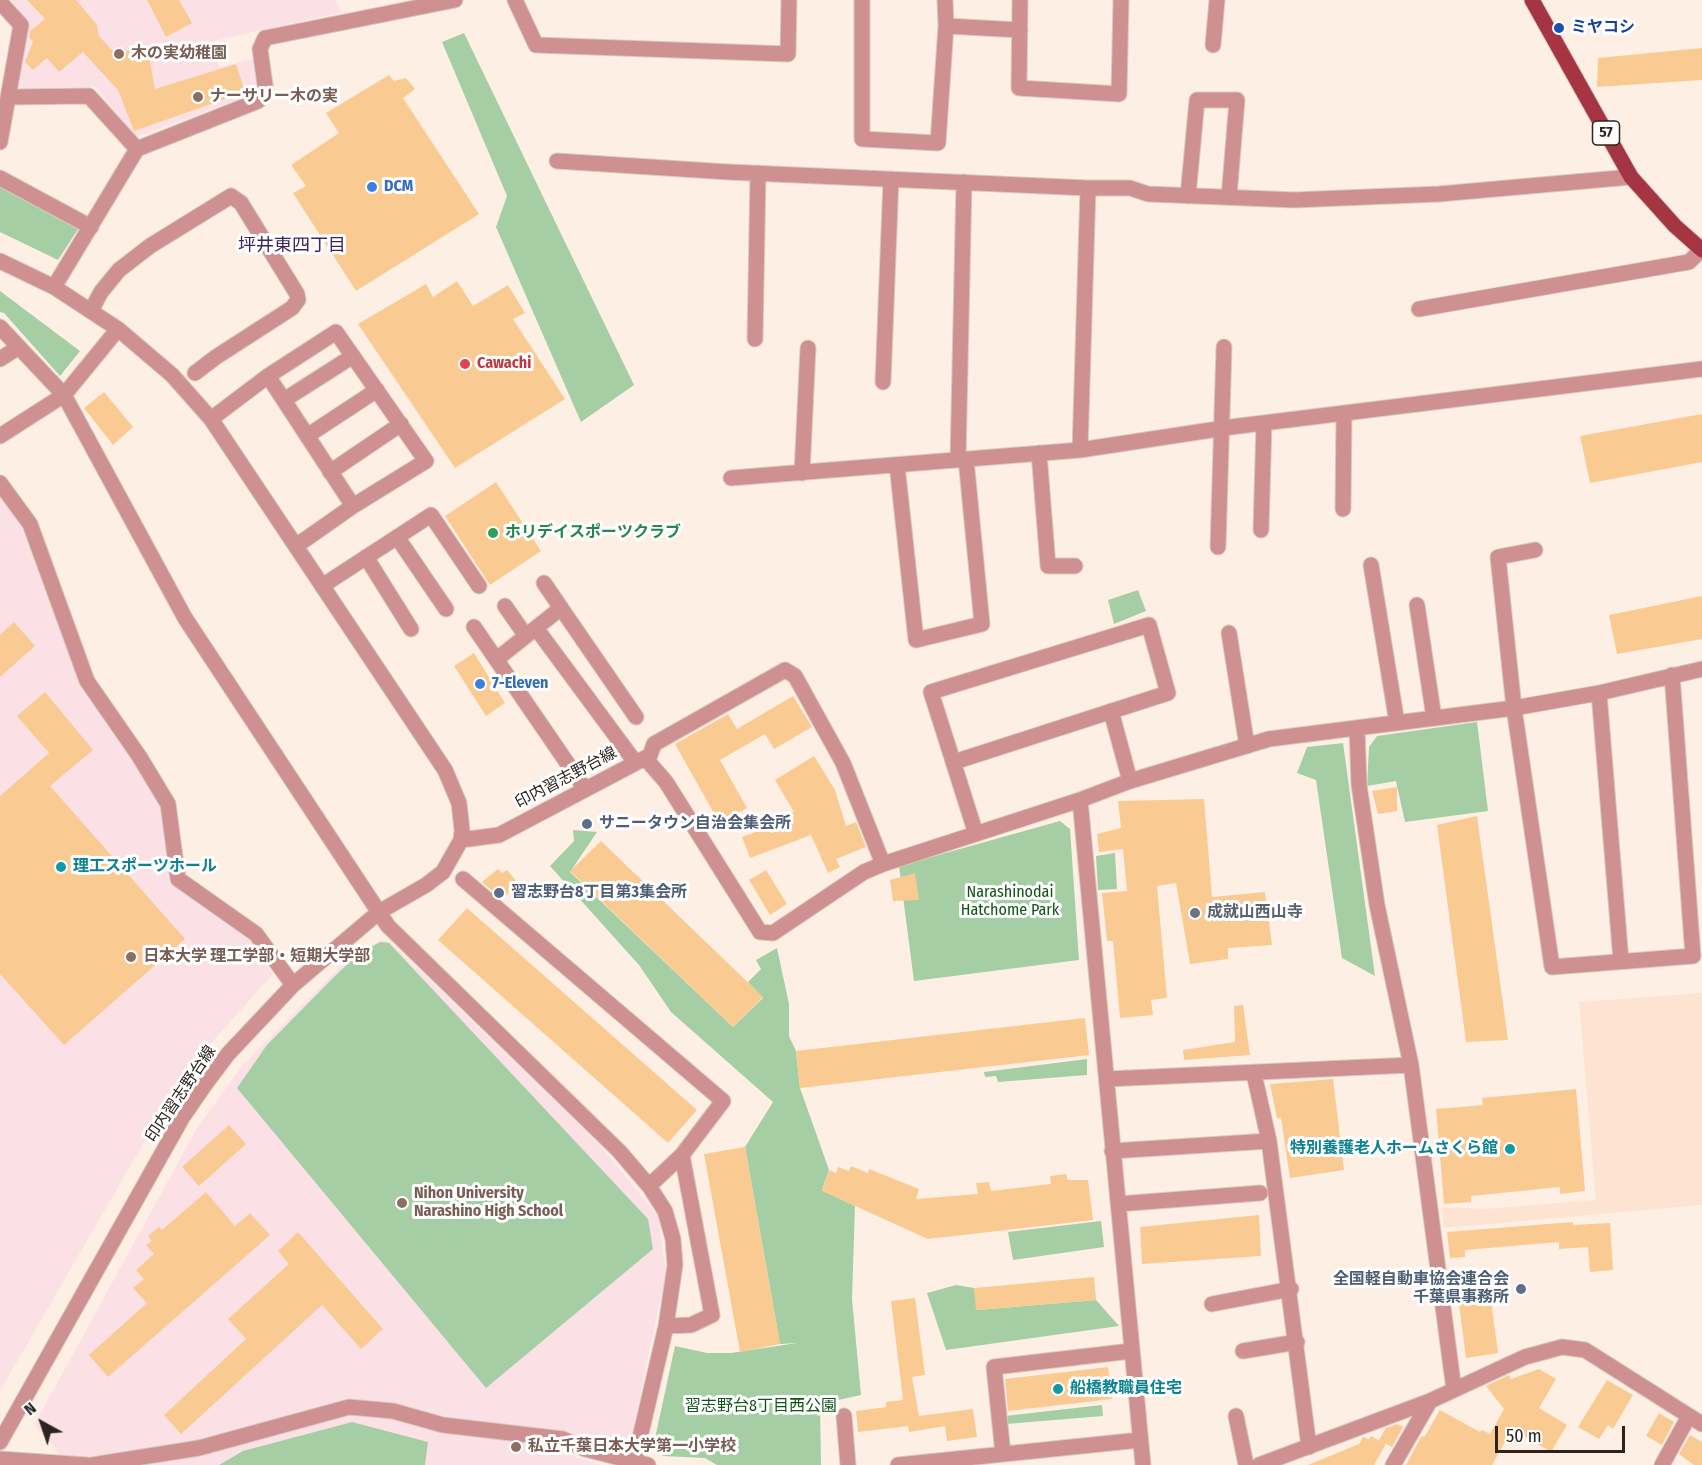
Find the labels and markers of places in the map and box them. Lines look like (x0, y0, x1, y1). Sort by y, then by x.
place label: ミヤコシ (1571, 18, 1635, 38)
marker: ミヤコシ (1552, 21, 1566, 35)
place label: 木の実幼稚園 (131, 44, 227, 64)
marker: 木の実幼稚園 (112, 47, 126, 61)
place label: ナーサリー木の実 (210, 87, 338, 107)
marker: ナーサリー木の実 (191, 90, 205, 104)
place label: DCM (384, 177, 413, 197)
marker: DCM (365, 180, 379, 194)
place label: Cawachi (477, 354, 531, 374)
marker: Cawachi (458, 357, 472, 371)
place label: ホリデイスポーツクラブ (505, 523, 681, 543)
marker: ホリデイスポーツクラブ (486, 526, 500, 540)
place label: 7-Eleven (492, 674, 548, 694)
marker: 7-Eleven (473, 677, 487, 691)
place label: サニータウン自治会集会所 (599, 814, 791, 834)
marker: サニータウン自治会集会所 (580, 817, 594, 831)
place label: 理工スポーツホール (73, 857, 217, 877)
marker: 理工スポーツホール (54, 860, 68, 874)
place label: 習志野台8丁目第3集会所 (511, 883, 687, 903)
marker: 習志野台8丁目第3集会所 (492, 886, 506, 900)
place label: 成就山西山寺 (1207, 903, 1303, 923)
marker: 成就山西山寺 (1188, 906, 1202, 920)
place label: 日本大学 理工学部・短期大学部 (143, 947, 370, 967)
marker: 日本大学 理工学部・短期大学部 (124, 950, 138, 964)
place label: 特別養護老人ホームさくら館 (1290, 1139, 1498, 1159)
marker: 特別養護老人ホームさくら館 (1503, 1142, 1517, 1156)
place label: Nihon University Narashino High School (414, 1184, 563, 1222)
marker: Nihon University Narashino High School (395, 1196, 409, 1210)
place label: 全国軽自動車協会連合会 千葉県事務所 (1333, 1270, 1509, 1308)
marker: 全国軽自動車協会連合会 千葉県事務所 (1514, 1282, 1528, 1296)
place label: 船橋教職員住宅 (1070, 1379, 1182, 1399)
marker: 船橋教職員住宅 (1051, 1382, 1065, 1396)
place label: 私立千葉日本大学第一小学校 (528, 1437, 736, 1457)
marker: 私立千葉日本大学第一小学校 (509, 1440, 523, 1454)

